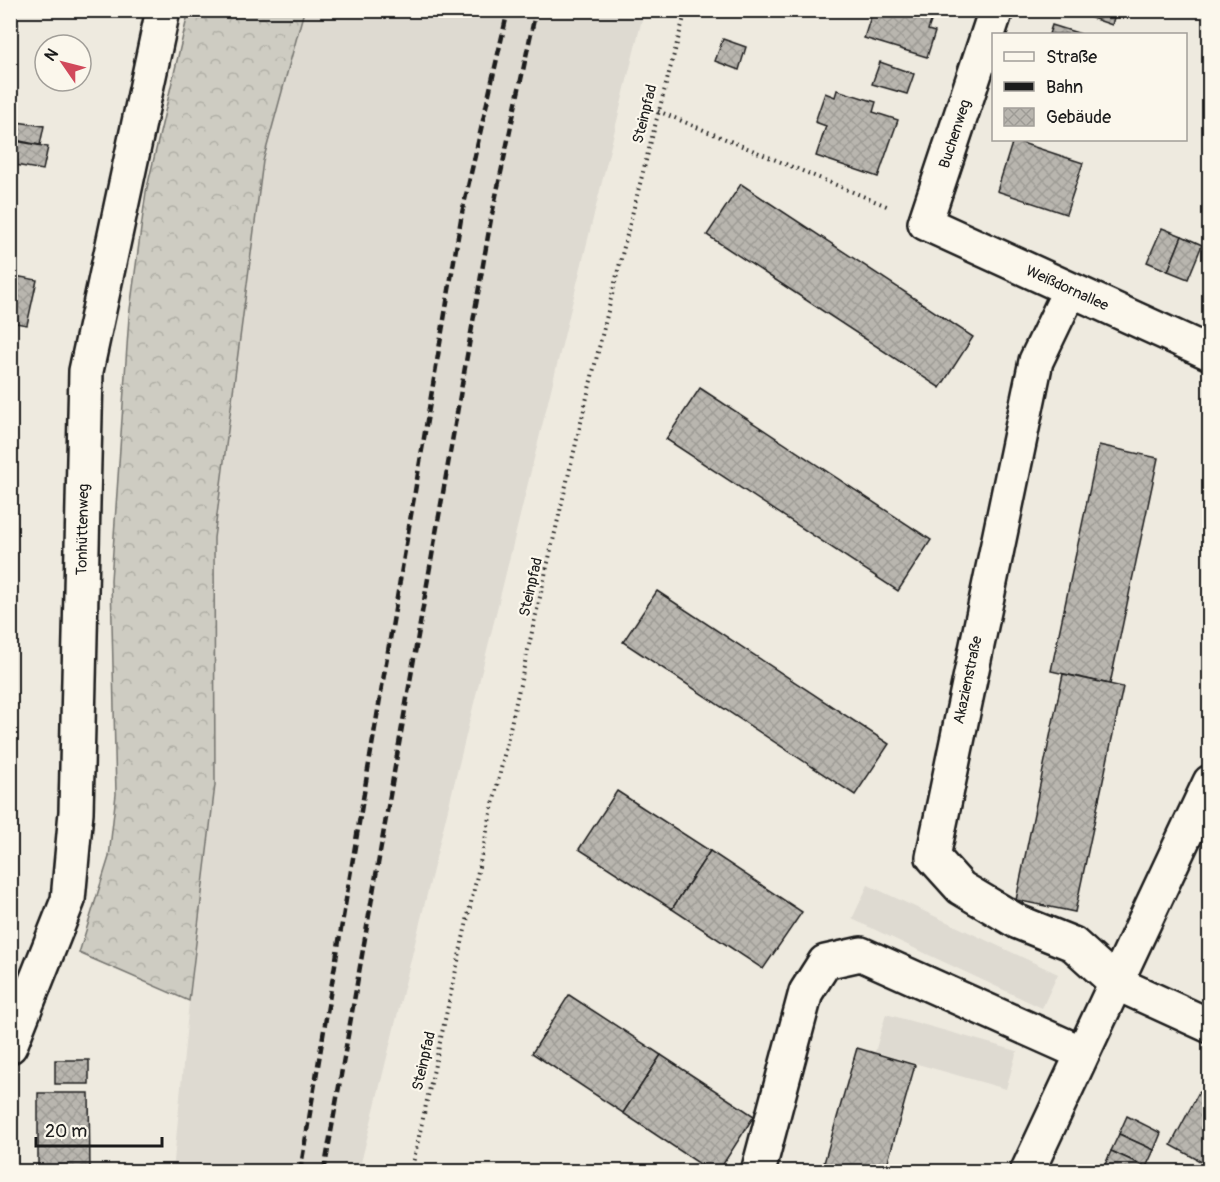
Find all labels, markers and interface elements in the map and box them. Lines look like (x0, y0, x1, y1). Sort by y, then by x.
north arrow (33, 33, 93, 93)
legend (992, 33, 1187, 141)
text: N (40, 45, 63, 65)
text: Straße (1046, 46, 1097, 69)
text: Bahn (1046, 76, 1083, 99)
street label: Steinpfad (629, 83, 661, 145)
street label: Buchenweg (935, 97, 975, 171)
text: Gebäude (1046, 106, 1111, 129)
street label: Weißdornallee (1023, 261, 1112, 315)
street label: Tonhüttenweg (72, 483, 93, 576)
street label: Steinpfad (515, 556, 547, 618)
street label: Akazienstraße (949, 634, 987, 726)
street label: Steinpfad (408, 1030, 440, 1092)
scale bar (36, 1110, 162, 1148)
text: 20 m (45, 1120, 87, 1143)

